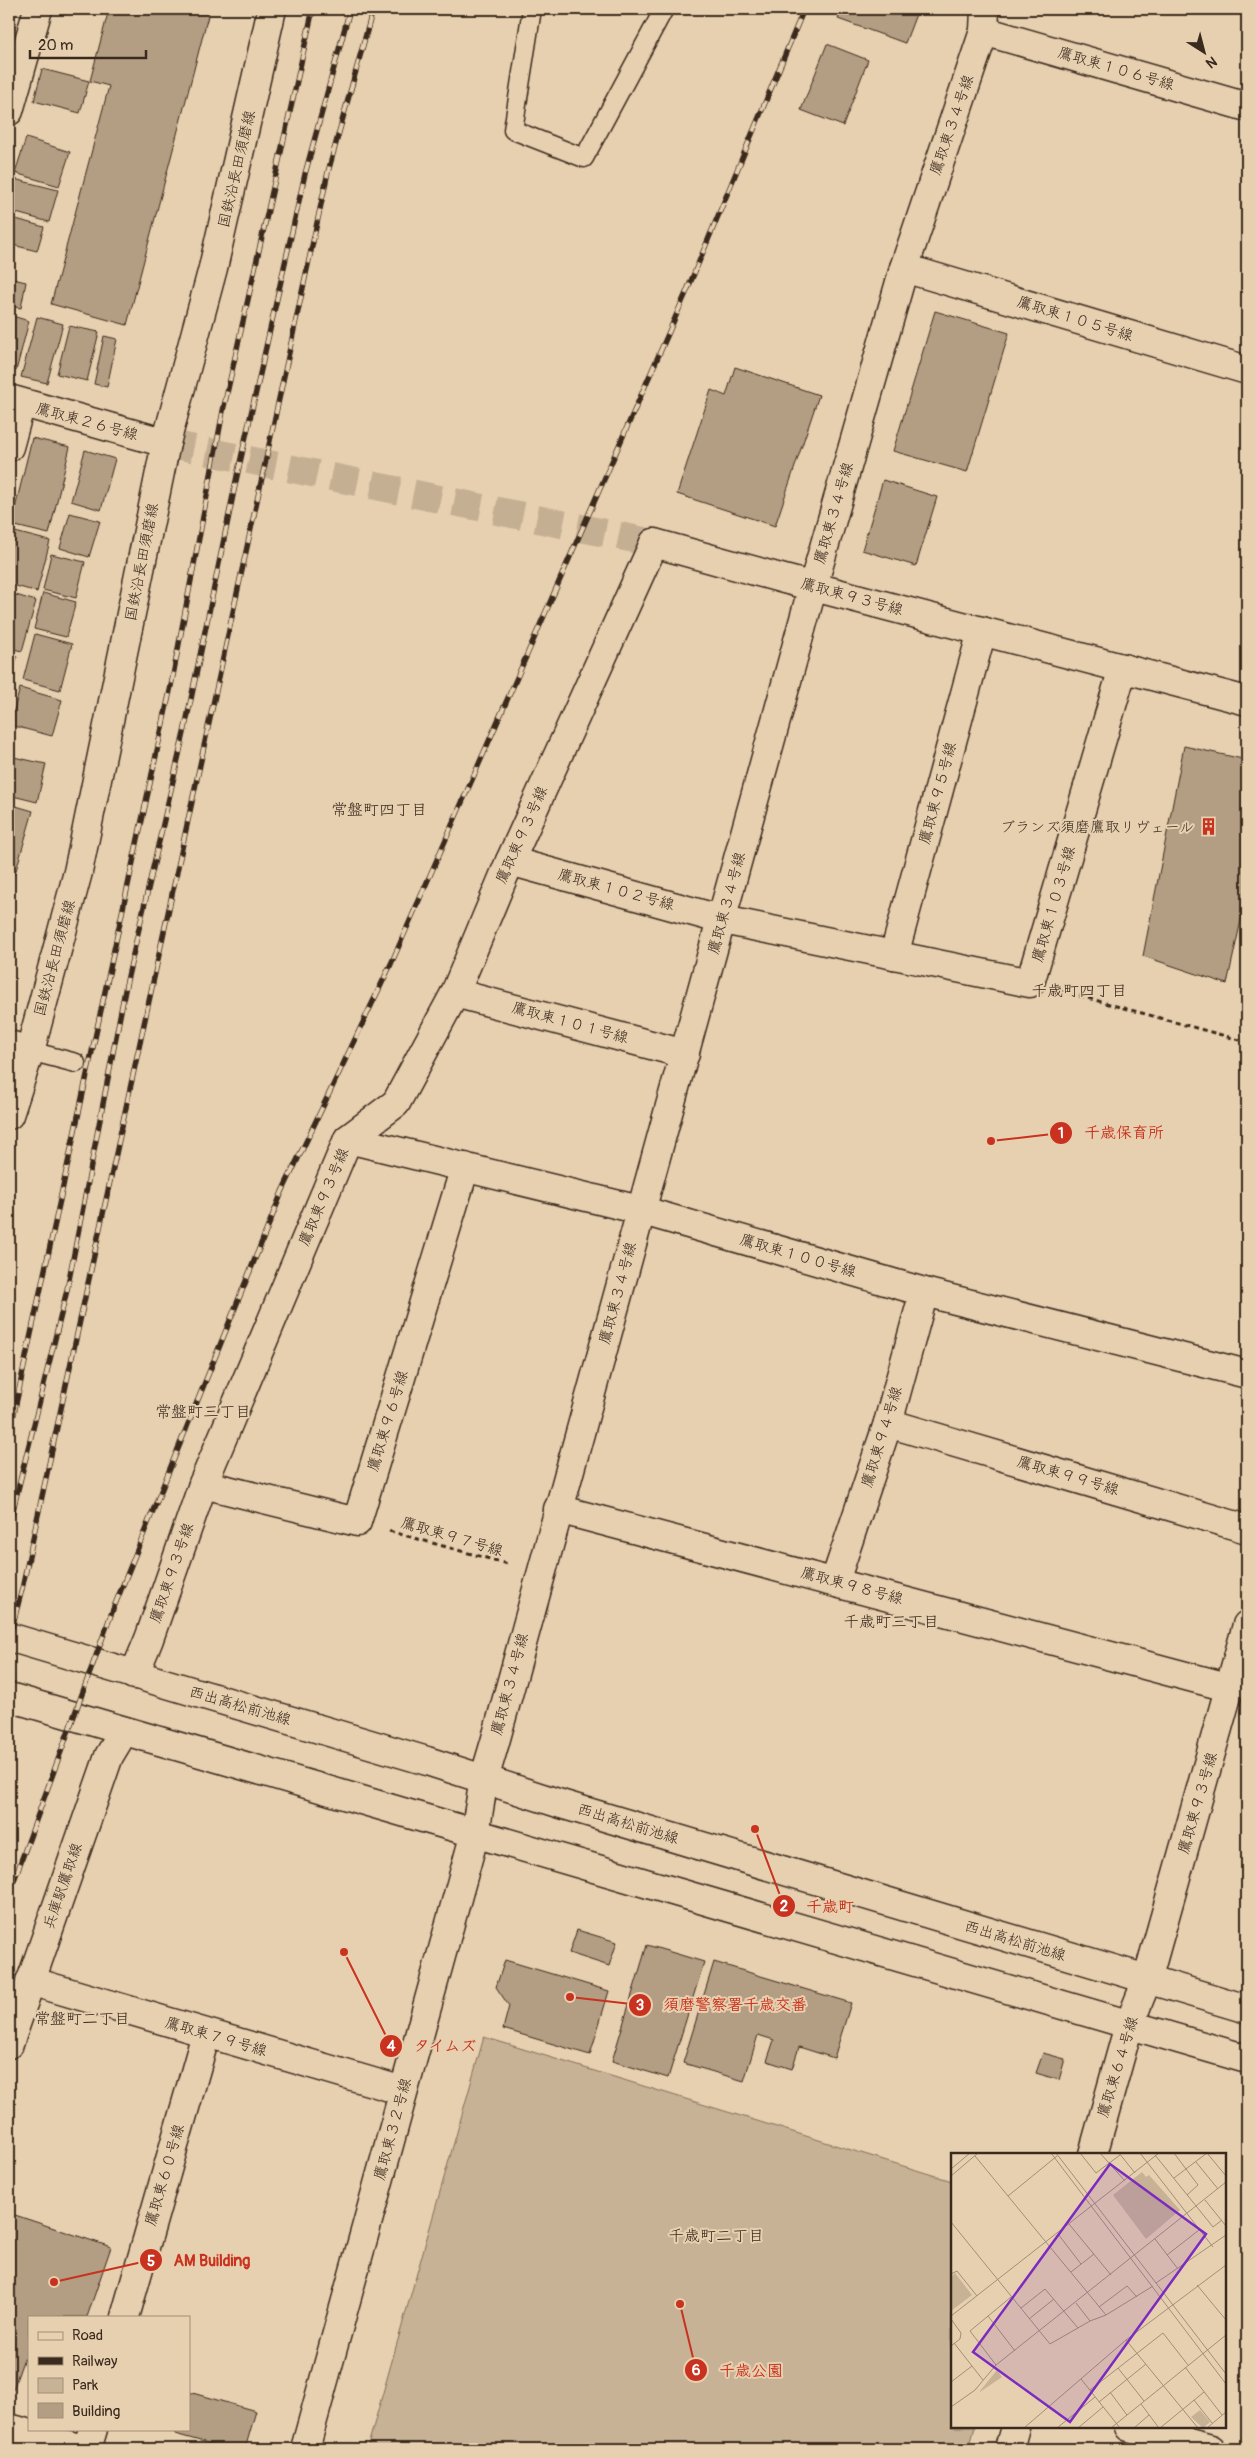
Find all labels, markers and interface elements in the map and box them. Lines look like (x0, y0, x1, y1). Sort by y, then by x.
scale bar (30, 28, 146, 60)
north arrow (1178, 28, 1228, 78)
text: 20 m (38, 36, 73, 55)
street label: 鷹取東１０６号線 (1056, 43, 1176, 95)
text: N (1203, 52, 1220, 72)
street label: 鷹取東３４号線 (926, 72, 978, 178)
street label: 国鉄沿長田須磨線 (214, 108, 260, 230)
street label: 鷹取東１０５号線 (1015, 292, 1135, 346)
street label: 鷹取東２６号線 (34, 399, 140, 445)
street label: 鷹取東３４号線 (810, 460, 858, 566)
street label: 国鉄沿長田須磨線 (121, 501, 163, 623)
street label: 鷹取東９３号線 (799, 574, 905, 620)
street label: 鷹取東９５号線 (915, 740, 961, 846)
street label: 鷹取東９３号線 (492, 783, 552, 887)
district label: 常盤町四丁目 (331, 800, 427, 820)
building icon: ブランズ須磨鷹取リヴェール (1198, 817, 1218, 837)
place label: ブランズ須磨鷹取リヴェール (1000, 818, 1194, 837)
street label: 鷹取東１０３号線 (1028, 844, 1080, 964)
street label: 鷹取東３４号線 (704, 850, 750, 956)
street label: 鷹取東１０２号線 (556, 865, 676, 915)
street label: 国鉄沿長田須磨線 (30, 898, 80, 1018)
district label: 千歳町四丁目 (1031, 981, 1127, 1001)
street label: 鷹取東１０１号線 (510, 998, 630, 1048)
callout: 千歳保育所 (1049, 1117, 1174, 1148)
text: 千歳保育所 (1084, 1123, 1164, 1143)
text: 1 (1058, 1124, 1064, 1143)
street label: 鷹取東９３号線 (295, 1145, 353, 1249)
street label: 鷹取東１００号線 (738, 1230, 858, 1282)
street label: 鷹取東３４号線 (595, 1240, 641, 1346)
street label: 鷹取東９６号線 (364, 1368, 412, 1474)
street label: 鷹取東９４号線 (858, 1384, 906, 1490)
district label: 常盤町三丁目 (155, 1402, 251, 1422)
street label: 鷹取東９９号線 (1015, 1452, 1121, 1500)
street label: 鷹取東９７号線 (399, 1513, 505, 1561)
street label: 鷹取東９３号線 (146, 1520, 198, 1626)
street label: 鷹取東９８号線 (799, 1563, 905, 1609)
district label: 千歳町三丁目 (843, 1612, 939, 1632)
street label: 鷹取東３４号線 (487, 1631, 533, 1737)
street label: 西出高松前池線 (187, 1682, 293, 1730)
street label: 鷹取東９３号線 (1174, 1750, 1222, 1856)
street label: 西出高松前池線 (575, 1800, 681, 1848)
street label: 兵庫駅鷹取線 (39, 1840, 87, 1932)
callout: 千歳町 (771, 1891, 864, 1922)
text: 2 (780, 1897, 788, 1916)
text: 千歳町 (806, 1897, 854, 1917)
street label: 西出高松前池線 (962, 1917, 1068, 1965)
callout: 須磨警察署千歳交番 (628, 1989, 817, 2020)
text: 須磨警察署千歳交番 (663, 1995, 807, 2015)
text: 3 (636, 1996, 644, 2015)
district label: 常盤町二丁目 (34, 2009, 130, 2029)
street label: 鷹取東７９号線 (163, 2013, 269, 2061)
street label: 鷹取東６４号線 (1094, 2014, 1142, 2120)
callout: タイムズ (378, 2030, 487, 2061)
text: タイムズ (414, 2036, 476, 2056)
text: 4 (387, 2037, 396, 2056)
street label: 鷹取東３２号線 (370, 2076, 416, 2182)
street label: 鷹取東６０号線 (141, 2122, 189, 2228)
inset map (951, 2153, 1226, 2428)
district label: 千歳町二丁目 (668, 2226, 764, 2246)
callout: AM Building (139, 2245, 261, 2276)
text: AM Building (174, 2251, 250, 2271)
text: 5 (147, 2252, 155, 2271)
legend (28, 2316, 190, 2430)
text: Road (72, 2326, 103, 2345)
text: Railway (72, 2352, 118, 2371)
callout: 千歳公園 (684, 2354, 793, 2385)
text: 6 (692, 2361, 701, 2380)
text: 千歳公園 (719, 2361, 783, 2381)
text: Park (72, 2376, 99, 2395)
text: Building (72, 2402, 120, 2421)

